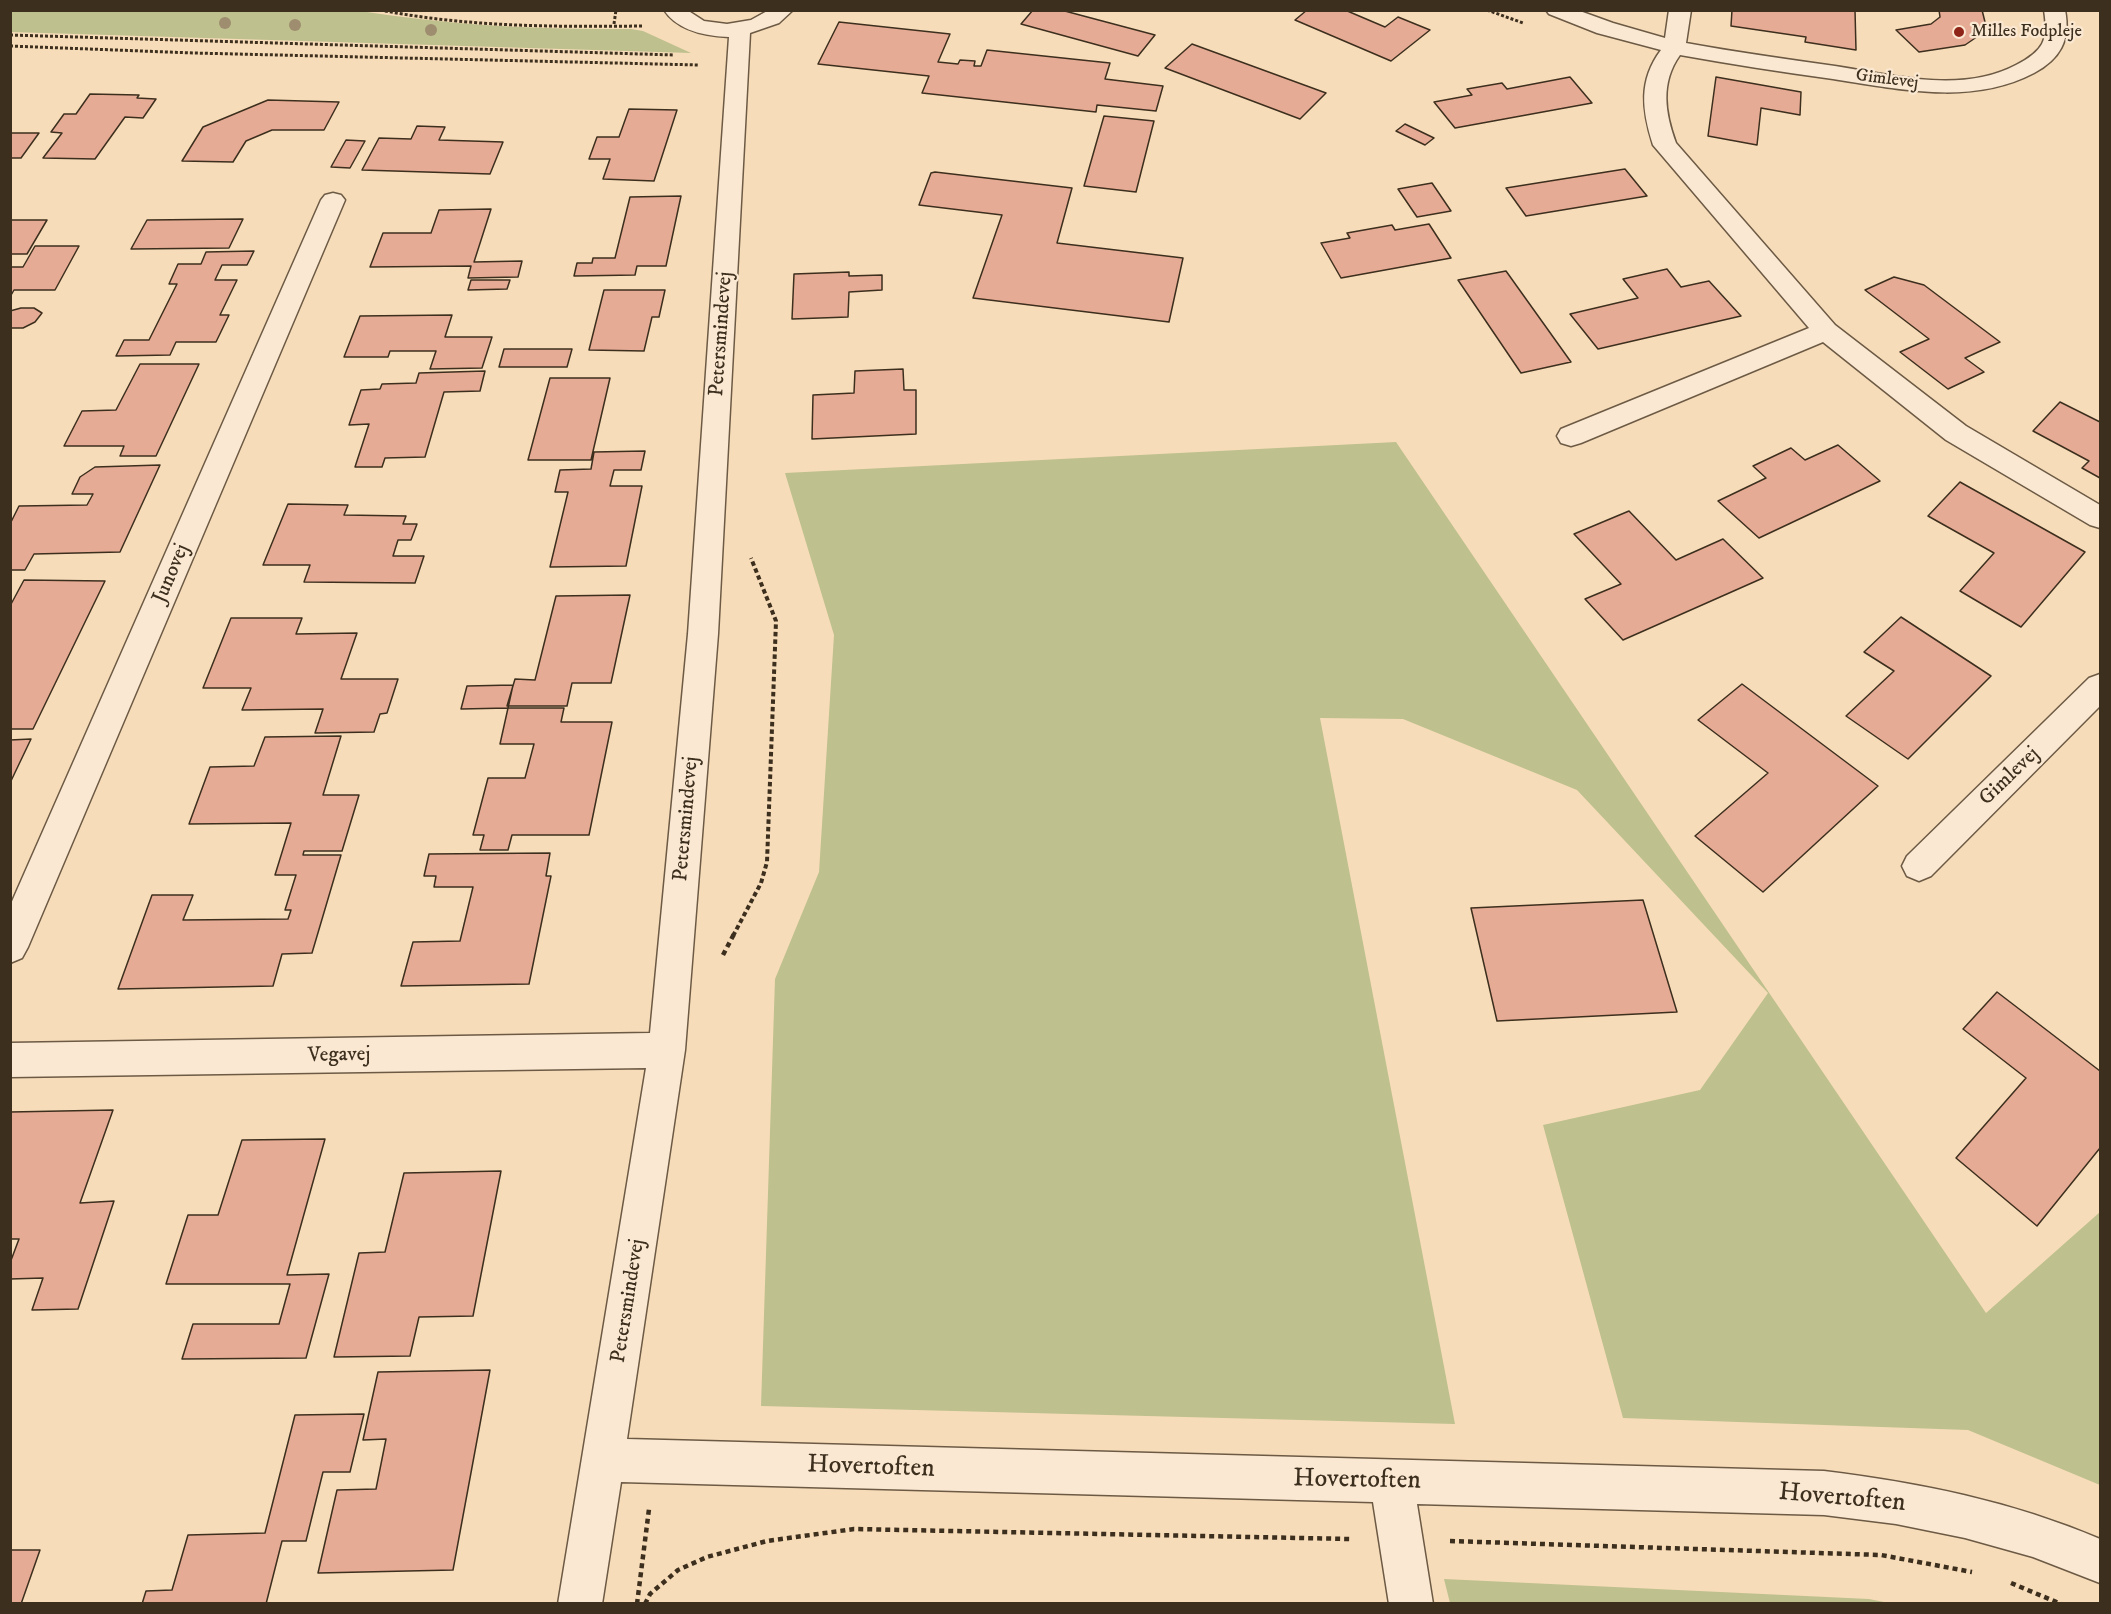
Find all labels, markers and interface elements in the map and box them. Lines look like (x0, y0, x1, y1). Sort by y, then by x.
place label: Milles Fodpleje (1971, 21, 2082, 43)
marker: Milles Fodpleje (1952, 25, 1966, 39)
street label: Gimlevej (1854, 65, 1920, 95)
street label: Petersmindevej (705, 271, 739, 397)
street label: Junovej (148, 540, 196, 608)
street label: Gimlevej (1975, 742, 2045, 812)
street label: Petersmindevej (669, 756, 705, 882)
street label: Vegavej (307, 1043, 371, 1069)
street label: Petersmindevej (607, 1237, 651, 1365)
street label: Hovertoften (807, 1450, 935, 1486)
street label: Hovertoften (1293, 1464, 1421, 1498)
street label: Hovertoften (1777, 1478, 1907, 1520)

